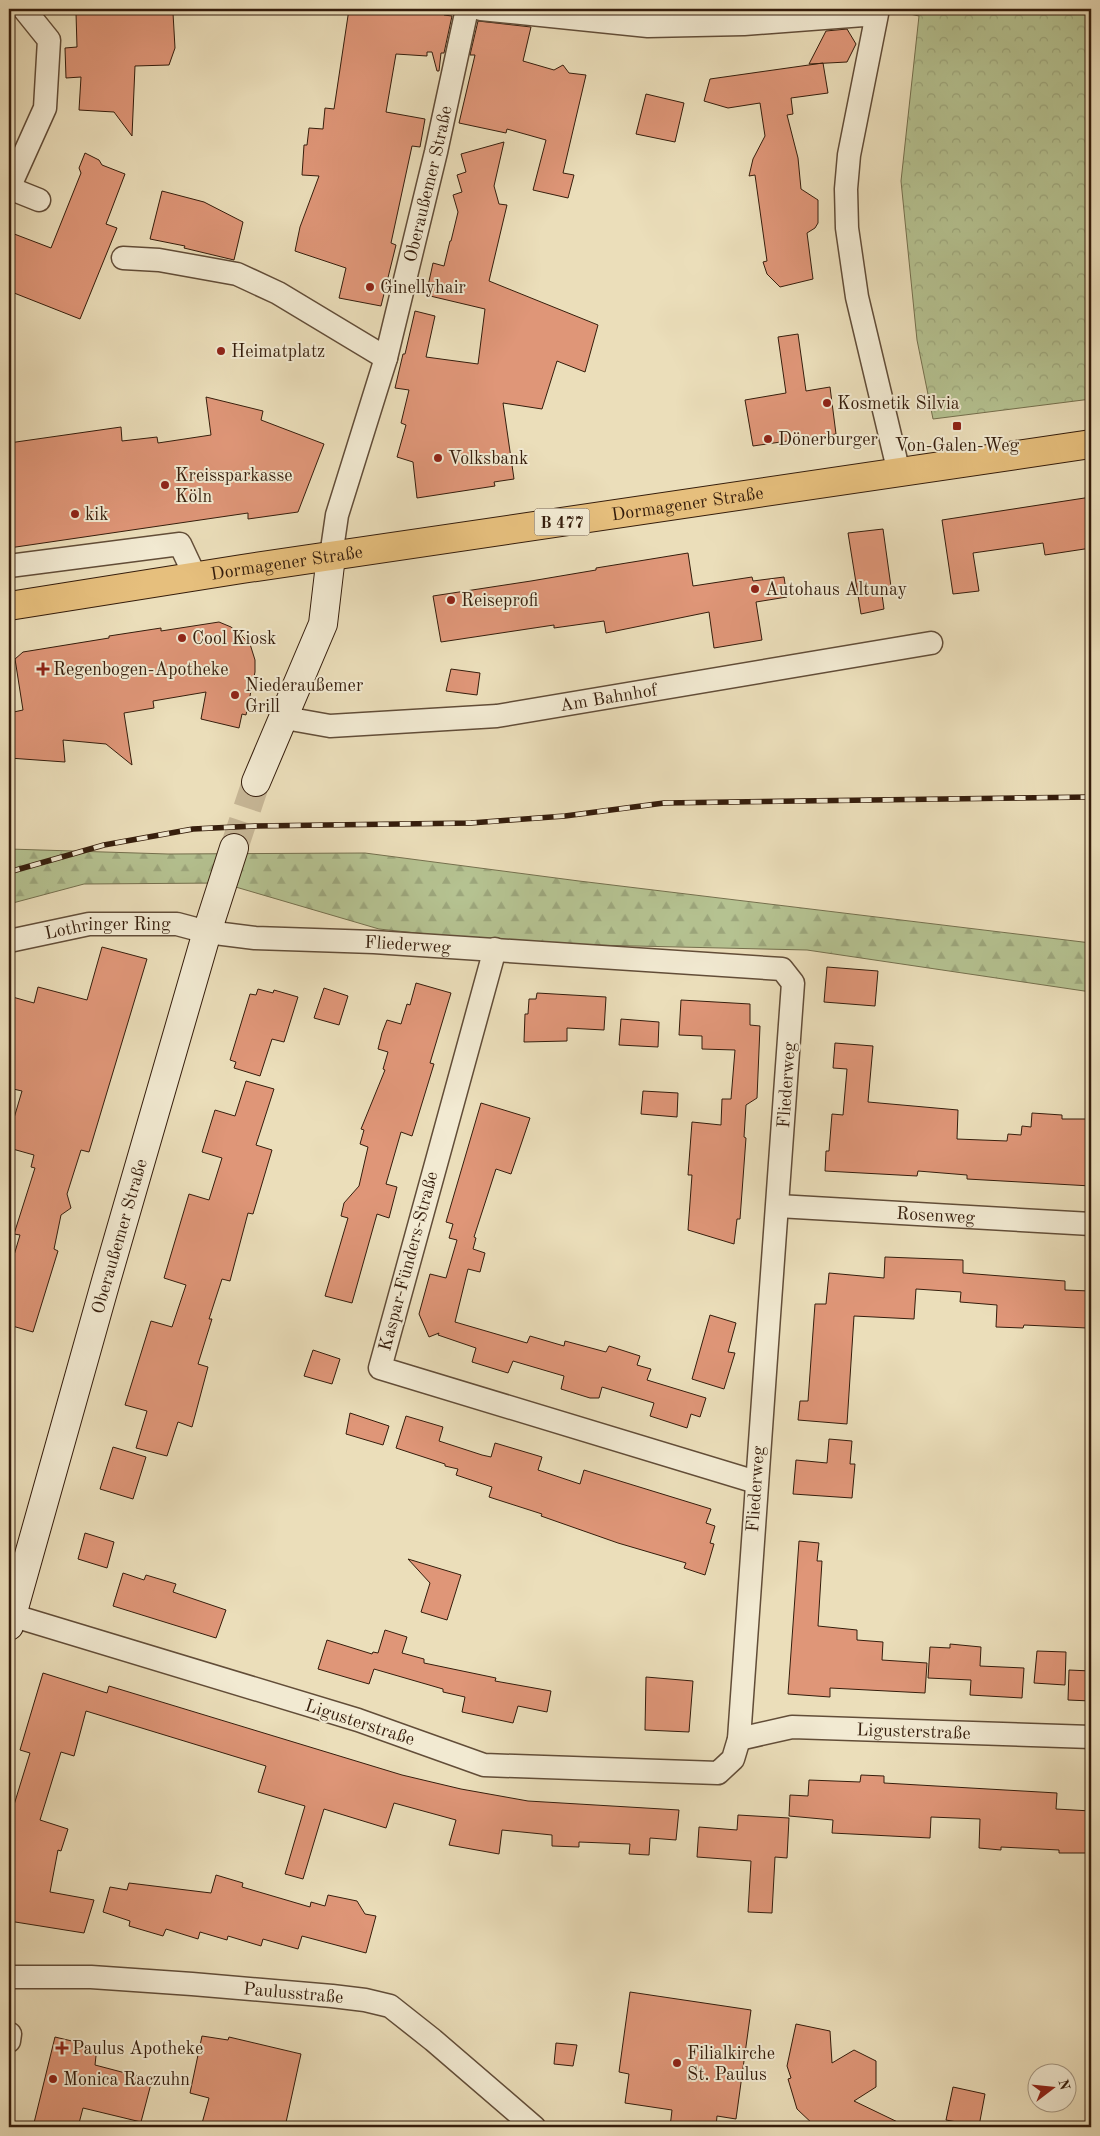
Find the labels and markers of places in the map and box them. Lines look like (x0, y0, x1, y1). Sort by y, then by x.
place label: Ginellyhair (380, 279, 467, 297)
marker: Ginellyhair (364, 281, 376, 293)
place label: Heimatplatz (231, 343, 325, 361)
marker: Heimatplatz (215, 345, 227, 357)
place label: Kosmetik Silvia (837, 395, 960, 413)
marker: Kosmetik Silvia (821, 397, 833, 409)
marker: Von-Galen-Weg (951, 420, 963, 432)
place label: Dönerburger (778, 431, 879, 449)
marker: Dönerburger (762, 433, 774, 445)
place label: Von-Galen-Weg (895, 437, 1019, 455)
place label: Volksbank (448, 450, 528, 468)
marker: Volksbank (432, 452, 444, 464)
place label: Kreissparkasse Köln (175, 467, 293, 506)
marker: Kreissparkasse Köln (159, 479, 171, 491)
place label: kik (85, 506, 109, 524)
marker: kik (69, 508, 81, 520)
place label: Autohaus Altunay (765, 581, 908, 599)
marker: Autohaus Altunay (749, 583, 761, 595)
place label: Reiseprofi (461, 592, 538, 610)
marker: Reiseprofi (445, 594, 457, 606)
place label: Cool Kiosk (192, 630, 276, 648)
marker: Cool Kiosk (176, 632, 188, 644)
place label: Regenbogen-Apotheke (53, 661, 228, 679)
marker: Regenbogen-Apotheke (37, 663, 49, 675)
place label: Niederaußemer Grill (245, 677, 364, 716)
marker: Niederaußemer Grill (229, 689, 241, 701)
place label: Paulus Apotheke (72, 2040, 203, 2058)
marker: Paulus Apotheke (56, 2042, 68, 2054)
place label: Filialkirche St. Paulus (687, 2045, 775, 2084)
marker: Filialkirche St. Paulus (671, 2057, 683, 2069)
place label: Monica Raczuhn (63, 2071, 190, 2089)
marker: Monica Raczuhn (47, 2073, 59, 2085)

